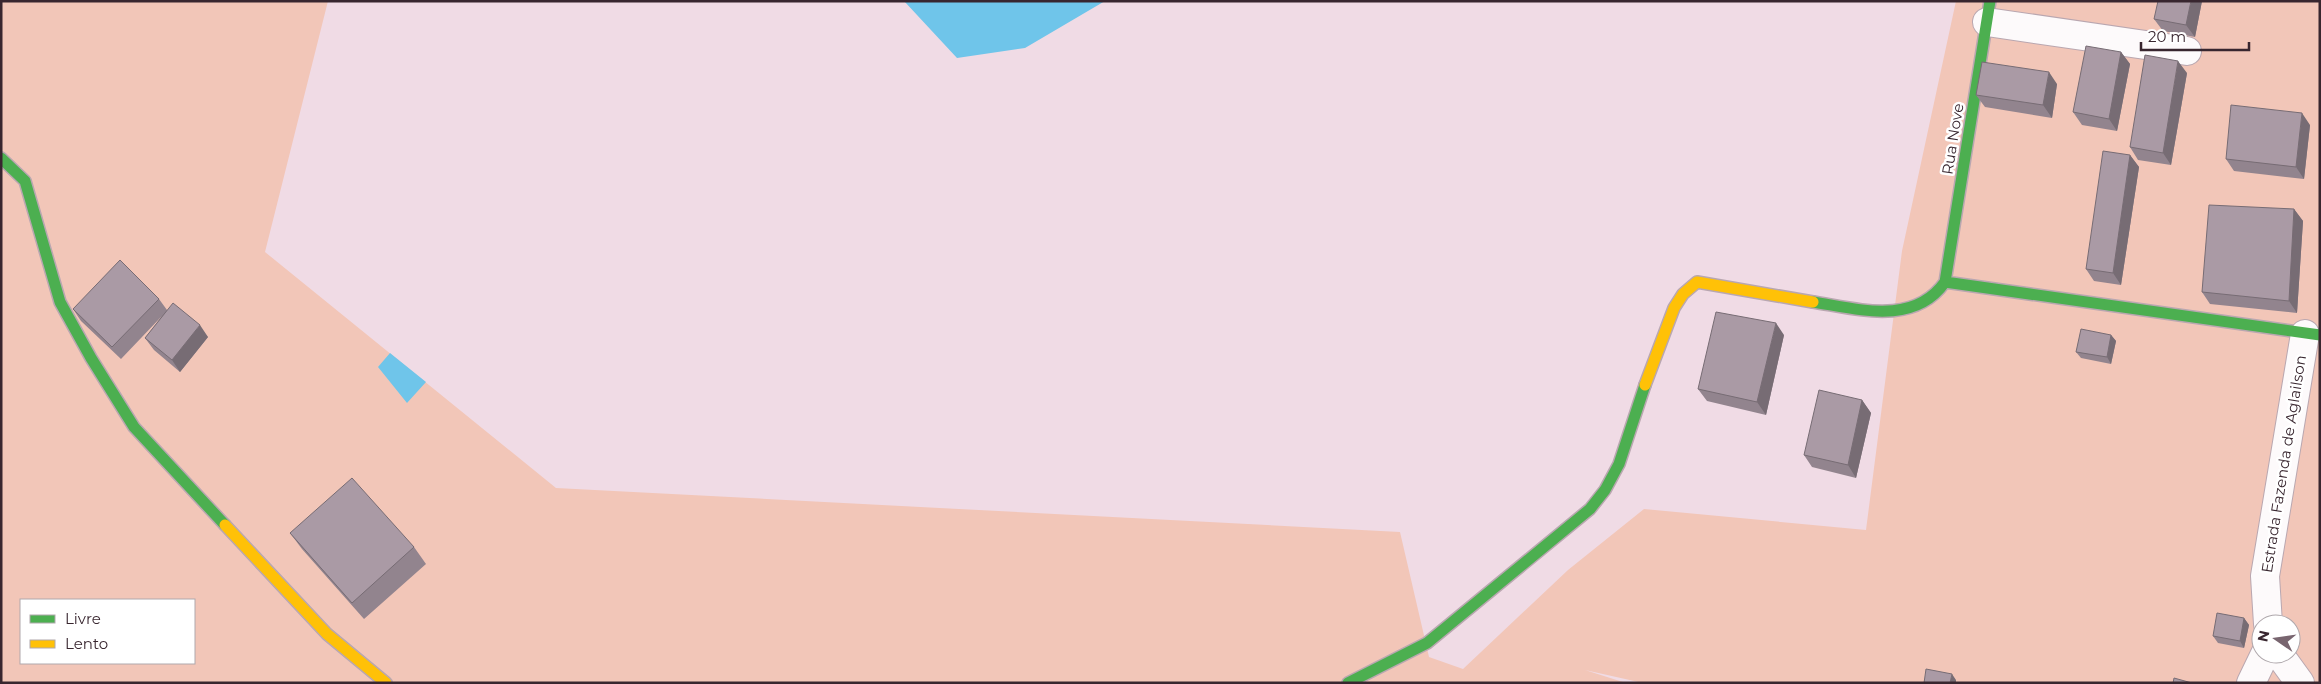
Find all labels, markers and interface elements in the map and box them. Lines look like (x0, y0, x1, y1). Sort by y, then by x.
scale bar (2141, 20, 2248, 52)
text: 20 m (2148, 27, 2186, 46)
street label: Rua Nove (1937, 102, 1968, 176)
street label: Estrada Fazenda de Aglailson (2257, 354, 2310, 574)
legend (20, 599, 195, 664)
text: Livre (65, 609, 101, 628)
north arrow (2251, 614, 2301, 664)
text: N (2253, 629, 2273, 644)
text: Lento (65, 634, 108, 653)

